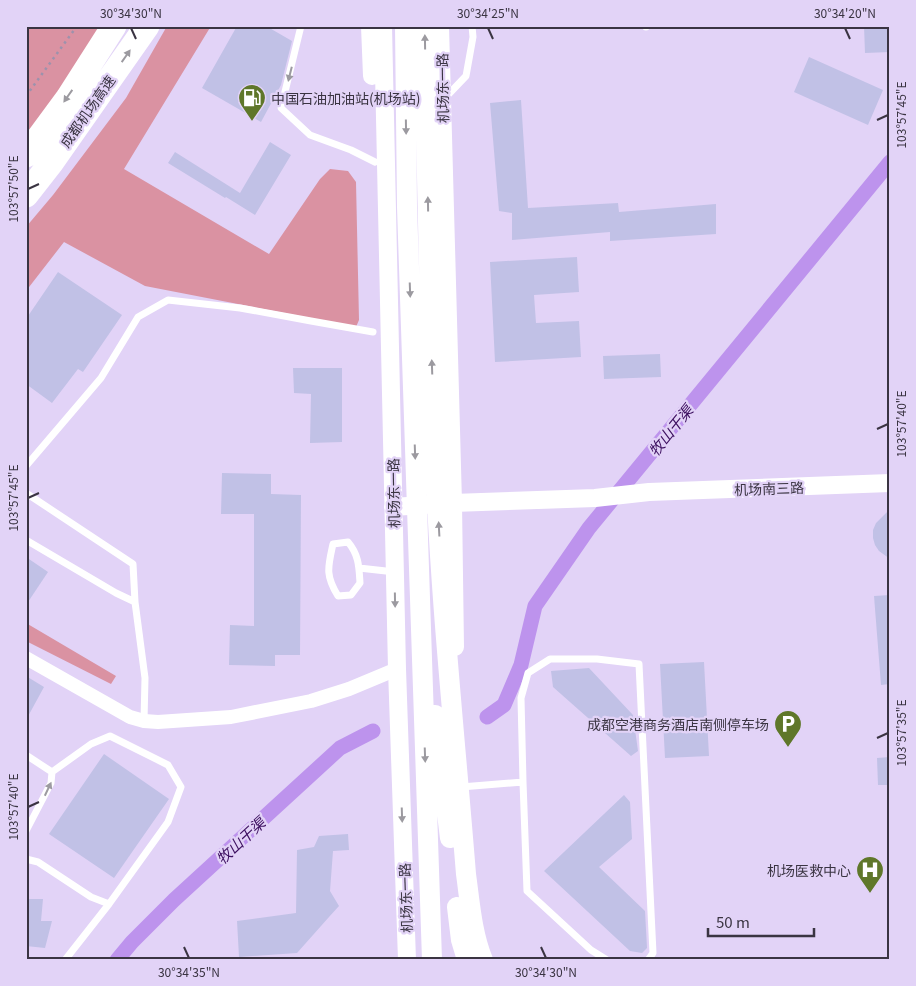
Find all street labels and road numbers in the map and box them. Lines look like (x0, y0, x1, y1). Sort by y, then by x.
street label: 机场东一路 (431, 53, 453, 123)
street label: 成都机场高速 (55, 71, 119, 151)
street label: 机场东一路 (382, 458, 404, 528)
street label: 机场南三路 (734, 477, 804, 499)
street label: 机场东一路 (394, 863, 416, 933)

